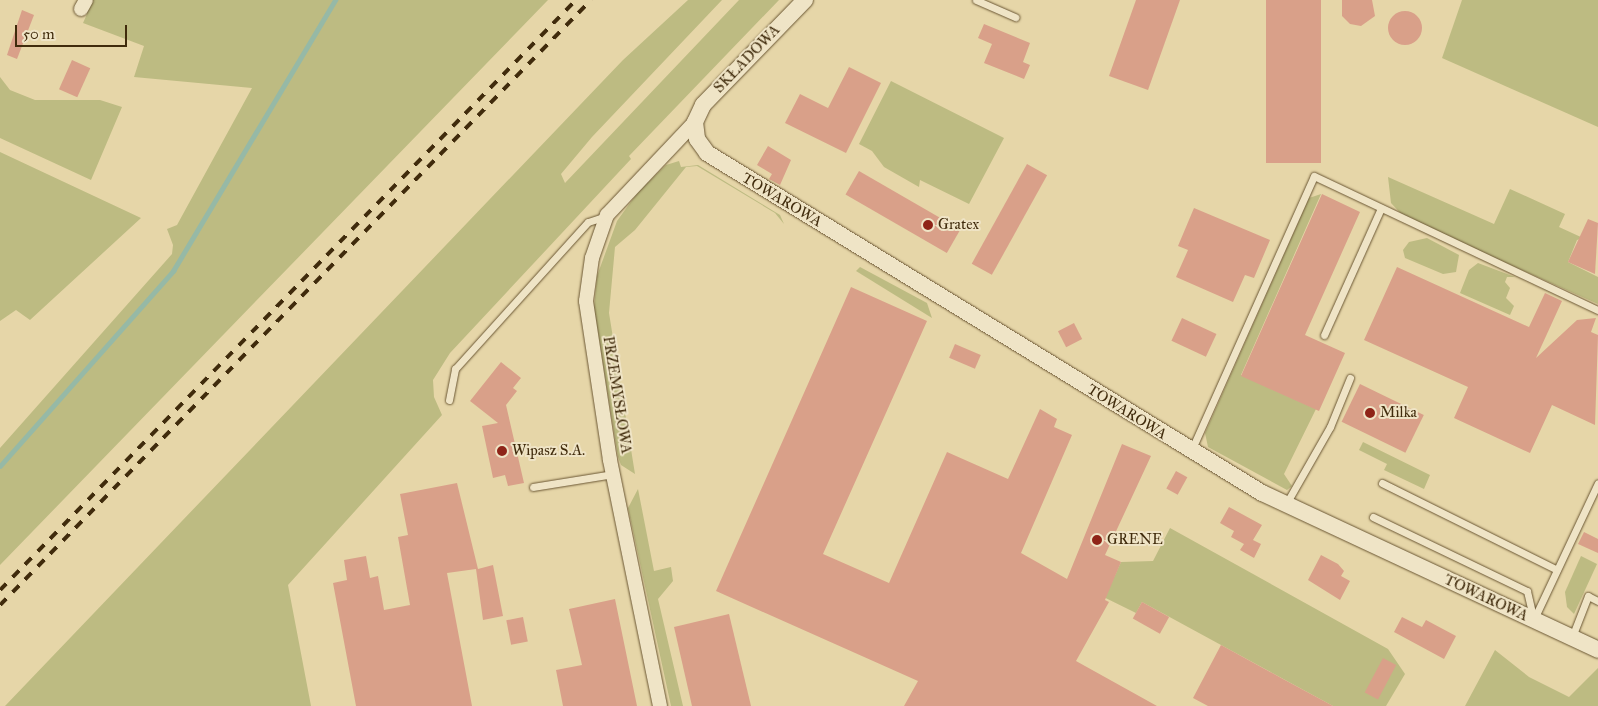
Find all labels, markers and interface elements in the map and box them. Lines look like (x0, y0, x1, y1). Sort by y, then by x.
scale bar (18, 15, 130, 47)
street label: SKŁADOWA (710, 21, 784, 97)
text: 50 m (23, 25, 55, 43)
street label: TOWAROWA (739, 169, 825, 231)
place label: Gratex (938, 216, 979, 234)
marker: Gratex (922, 219, 934, 231)
street label: PRZEMYSŁOWA (599, 335, 635, 455)
street label: TOWAROWA (1084, 380, 1170, 444)
place label: Milka (1380, 404, 1417, 422)
marker: Milka (1364, 407, 1376, 419)
place label: Wipasz S.A. (512, 442, 585, 460)
marker: Wipasz S.A. (496, 445, 508, 457)
place label: GRENE (1107, 531, 1163, 549)
marker: GRENE (1091, 534, 1103, 546)
street label: TOWAROWA (1441, 571, 1531, 625)

